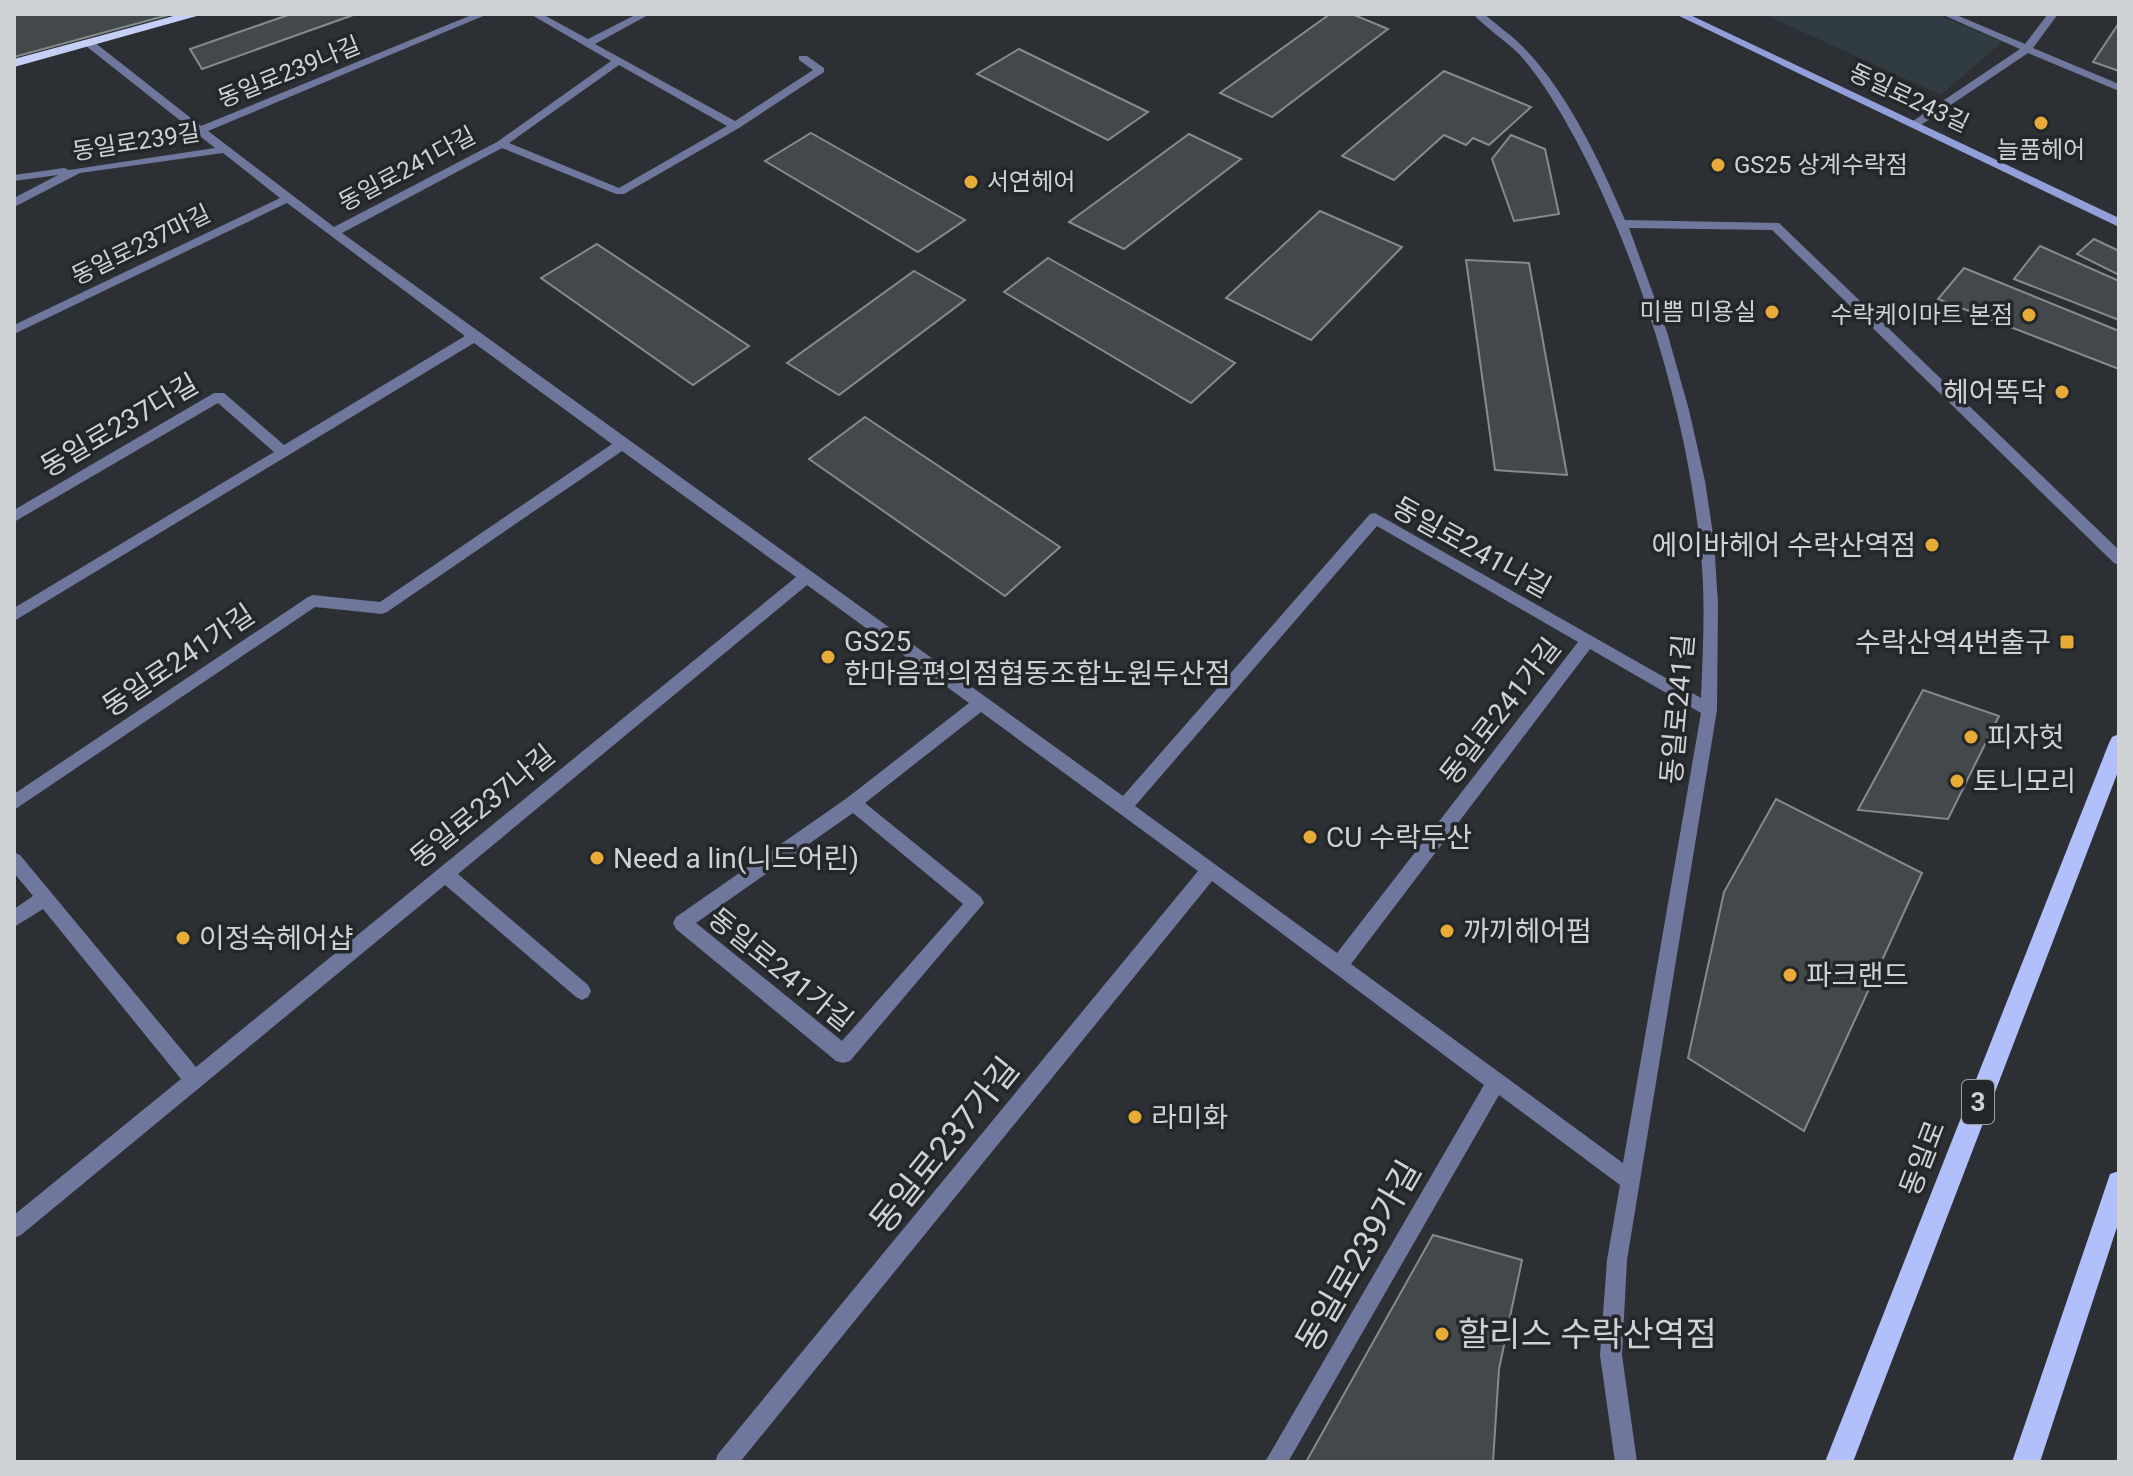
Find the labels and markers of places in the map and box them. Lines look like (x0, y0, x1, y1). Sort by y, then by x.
marker: 늘품헤어 (2032, 114, 2050, 132)
place label: 늘품헤어 (1997, 136, 2085, 164)
place label: GS25 상계수락점 (1734, 151, 1908, 179)
marker: GS25 상계수락점 (1709, 156, 1727, 174)
place label: 서연헤어 (987, 168, 1075, 196)
marker: 서연헤어 (962, 173, 980, 191)
place label: 미쁨 미용실 (1640, 298, 1756, 326)
place label: 수락케이마트 본점 (1830, 301, 2013, 329)
marker: 미쁨 미용실 (1763, 303, 1781, 321)
marker: 수락케이마트 본점 (2020, 306, 2038, 324)
place label: 헤어똑닥 (1943, 376, 2046, 409)
marker: 헤어똑닥 (2053, 383, 2071, 401)
place label: 에이바헤어 수락산역점 (1651, 529, 1916, 562)
marker: 에이바헤어 수락산역점 (1923, 536, 1941, 554)
place label: GS25 한마음편의점협동조합노원두산점 (844, 625, 1230, 690)
place label: 수락산역4번출구 (1855, 626, 2051, 659)
marker: 수락산역4번출구 (2058, 633, 2076, 651)
marker: GS25 한마음편의점협동조합노원두산점 (819, 648, 837, 666)
place label: 피자헛 (1987, 721, 2064, 754)
marker: 피자헛 (1962, 728, 1980, 746)
place label: 토니모리 (1973, 765, 2076, 798)
marker: 토니모리 (1948, 772, 1966, 790)
place label: CU 수락두산 (1326, 821, 1472, 854)
marker: CU 수락두산 (1301, 828, 1319, 846)
place label: Need a lin(니드어린) (613, 842, 859, 875)
marker: Need a lin(니드어린) (588, 849, 606, 867)
place label: 까끼헤어펌 (1463, 915, 1592, 948)
place label: 이정숙헤어샵 (199, 922, 354, 955)
marker: 까끼헤어펌 (1438, 922, 1456, 940)
marker: 이정숙헤어샵 (174, 929, 192, 947)
place label: 파크랜드 (1806, 959, 1909, 992)
marker: 파크랜드 (1781, 966, 1799, 984)
place label: 라미화 (1151, 1101, 1228, 1134)
marker: 라미화 (1126, 1108, 1144, 1126)
place label: 할리스 수락산역점 (1458, 1314, 1717, 1354)
marker: 할리스 수락산역점 (1433, 1325, 1451, 1343)

